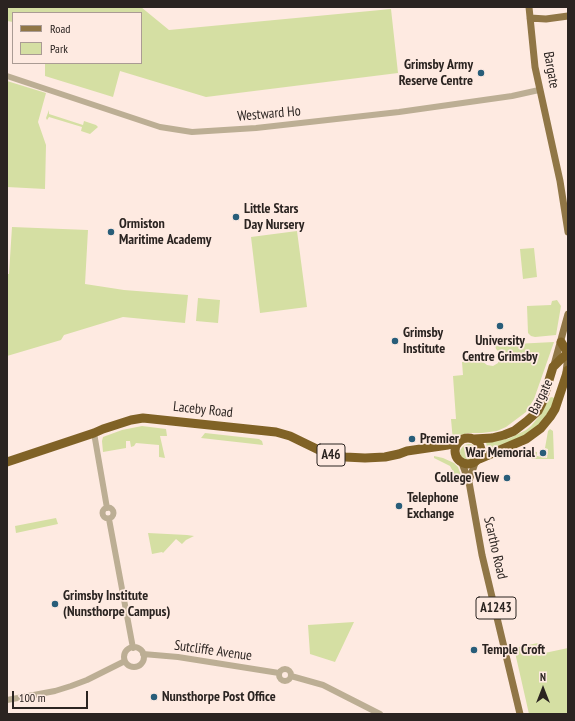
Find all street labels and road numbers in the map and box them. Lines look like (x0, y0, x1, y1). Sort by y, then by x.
street label: Bargate (539, 50, 563, 90)
street label: Westward Ho (237, 103, 301, 125)
street label: Bargate (525, 377, 557, 417)
street label: Laceby Road (172, 399, 234, 421)
road number: A46 (317, 444, 345, 466)
street label: Scartho Road (480, 515, 510, 581)
road number: A1243 (476, 597, 516, 619)
street label: Sutcliffe Avenue (173, 637, 253, 665)

